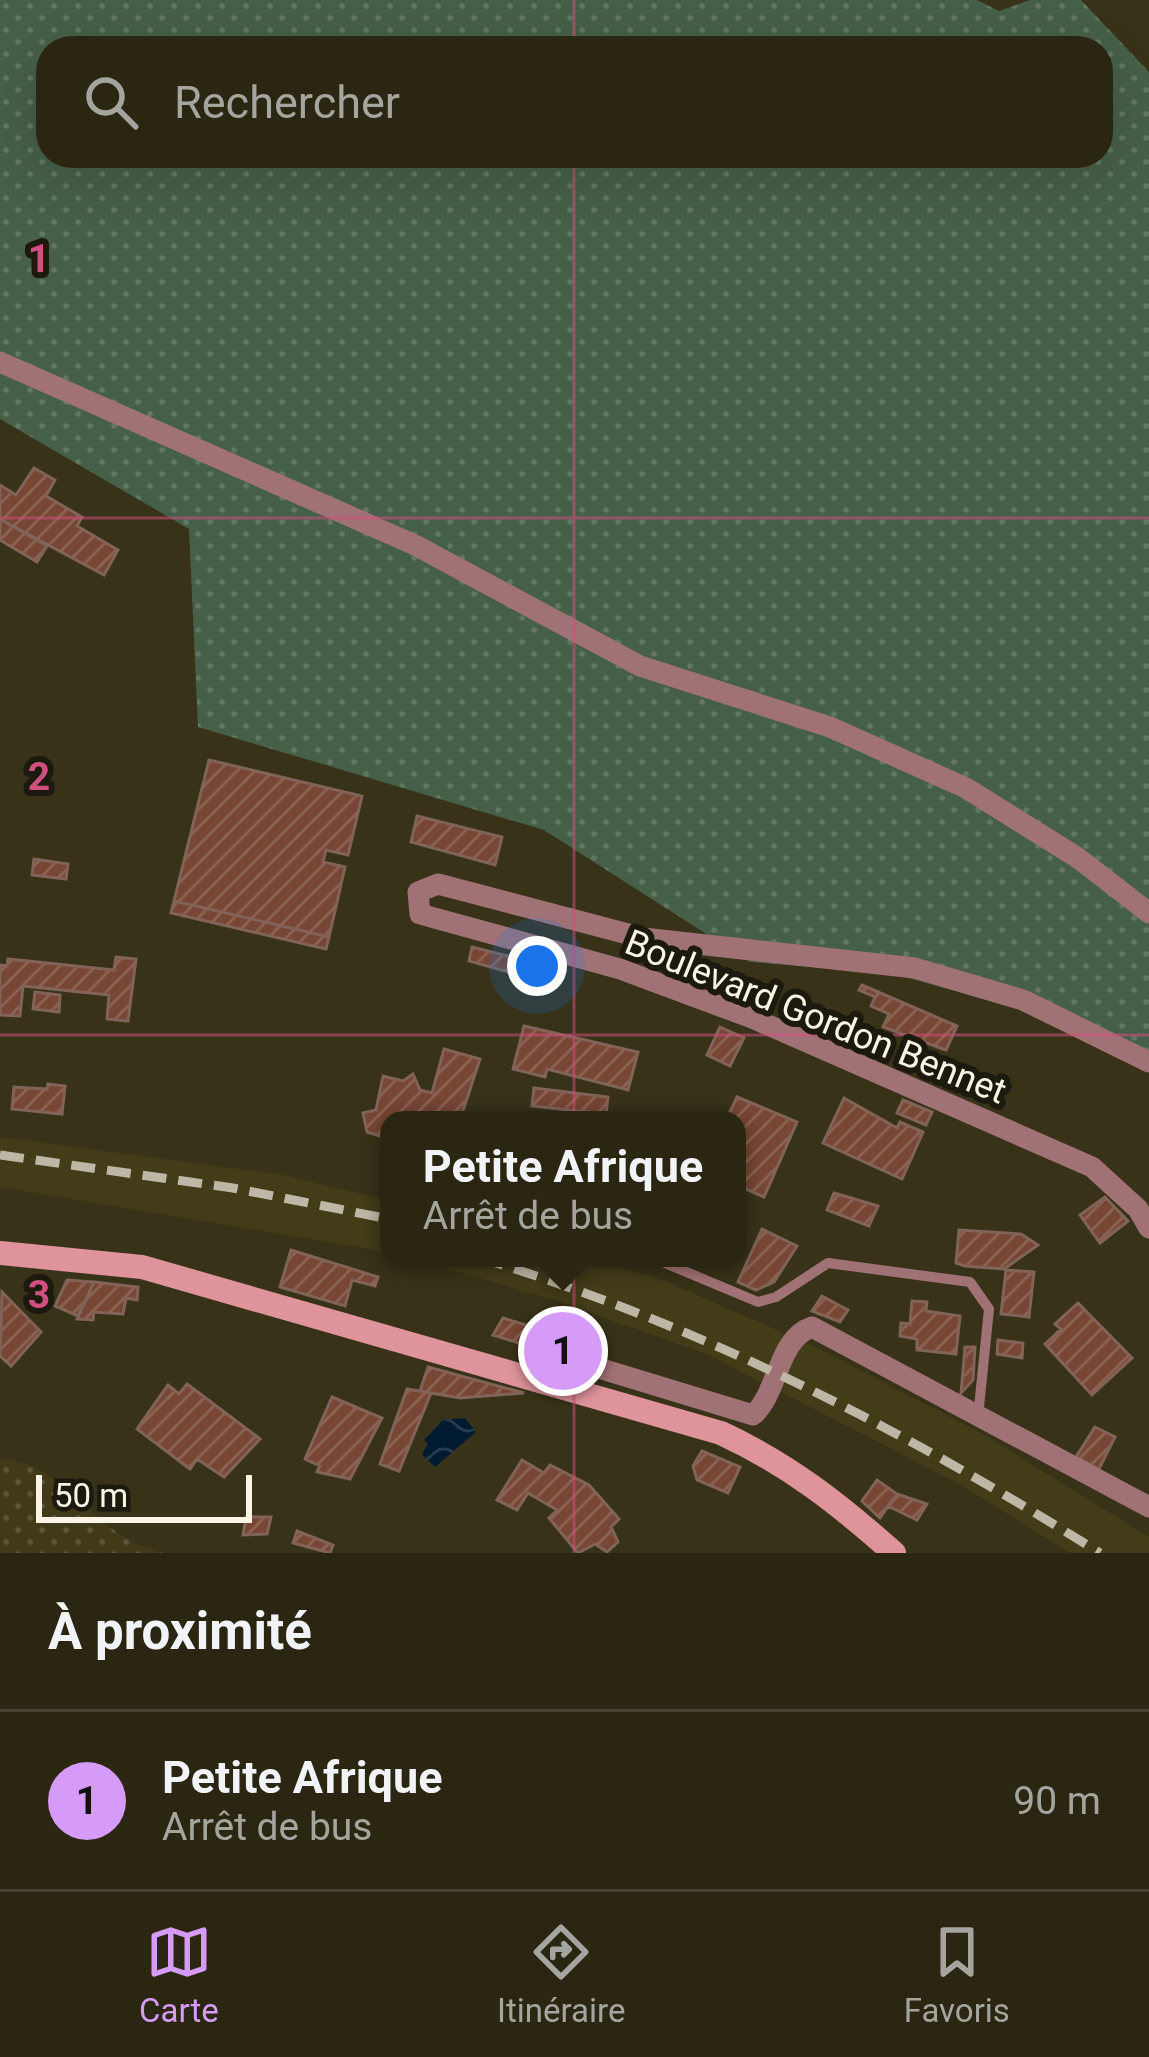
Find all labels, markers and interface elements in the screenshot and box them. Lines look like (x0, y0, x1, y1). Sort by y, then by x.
search box (36, 36, 1113, 168)
icon: search (78, 69, 144, 135)
text: Rechercher (174, 76, 400, 129)
text: 1 (28, 236, 50, 282)
text: 2 (28, 754, 50, 800)
street label: Boulevard Gordon Bennet (619, 921, 1012, 1113)
your location (507, 936, 567, 996)
popup (380, 1111, 746, 1267)
text: Petite Afrique (423, 1140, 703, 1193)
text: Arrêt de bus (423, 1193, 633, 1239)
text: 3 (28, 1272, 50, 1318)
pin: 1 (524, 1306, 602, 1396)
scale bar (36, 1469, 252, 1522)
text: 50 m (54, 1476, 128, 1515)
text: À proximité (48, 1602, 312, 1661)
text: Petite Afrique (162, 1751, 442, 1804)
text: 1 (76, 1778, 98, 1824)
text: 90 m (1013, 1778, 1101, 1824)
text: Arrêt de bus (162, 1804, 373, 1850)
tab: Carte (139, 1919, 219, 2030)
tab: Itinéraire (497, 1919, 625, 2030)
tab: Favoris (904, 1919, 1010, 2030)

